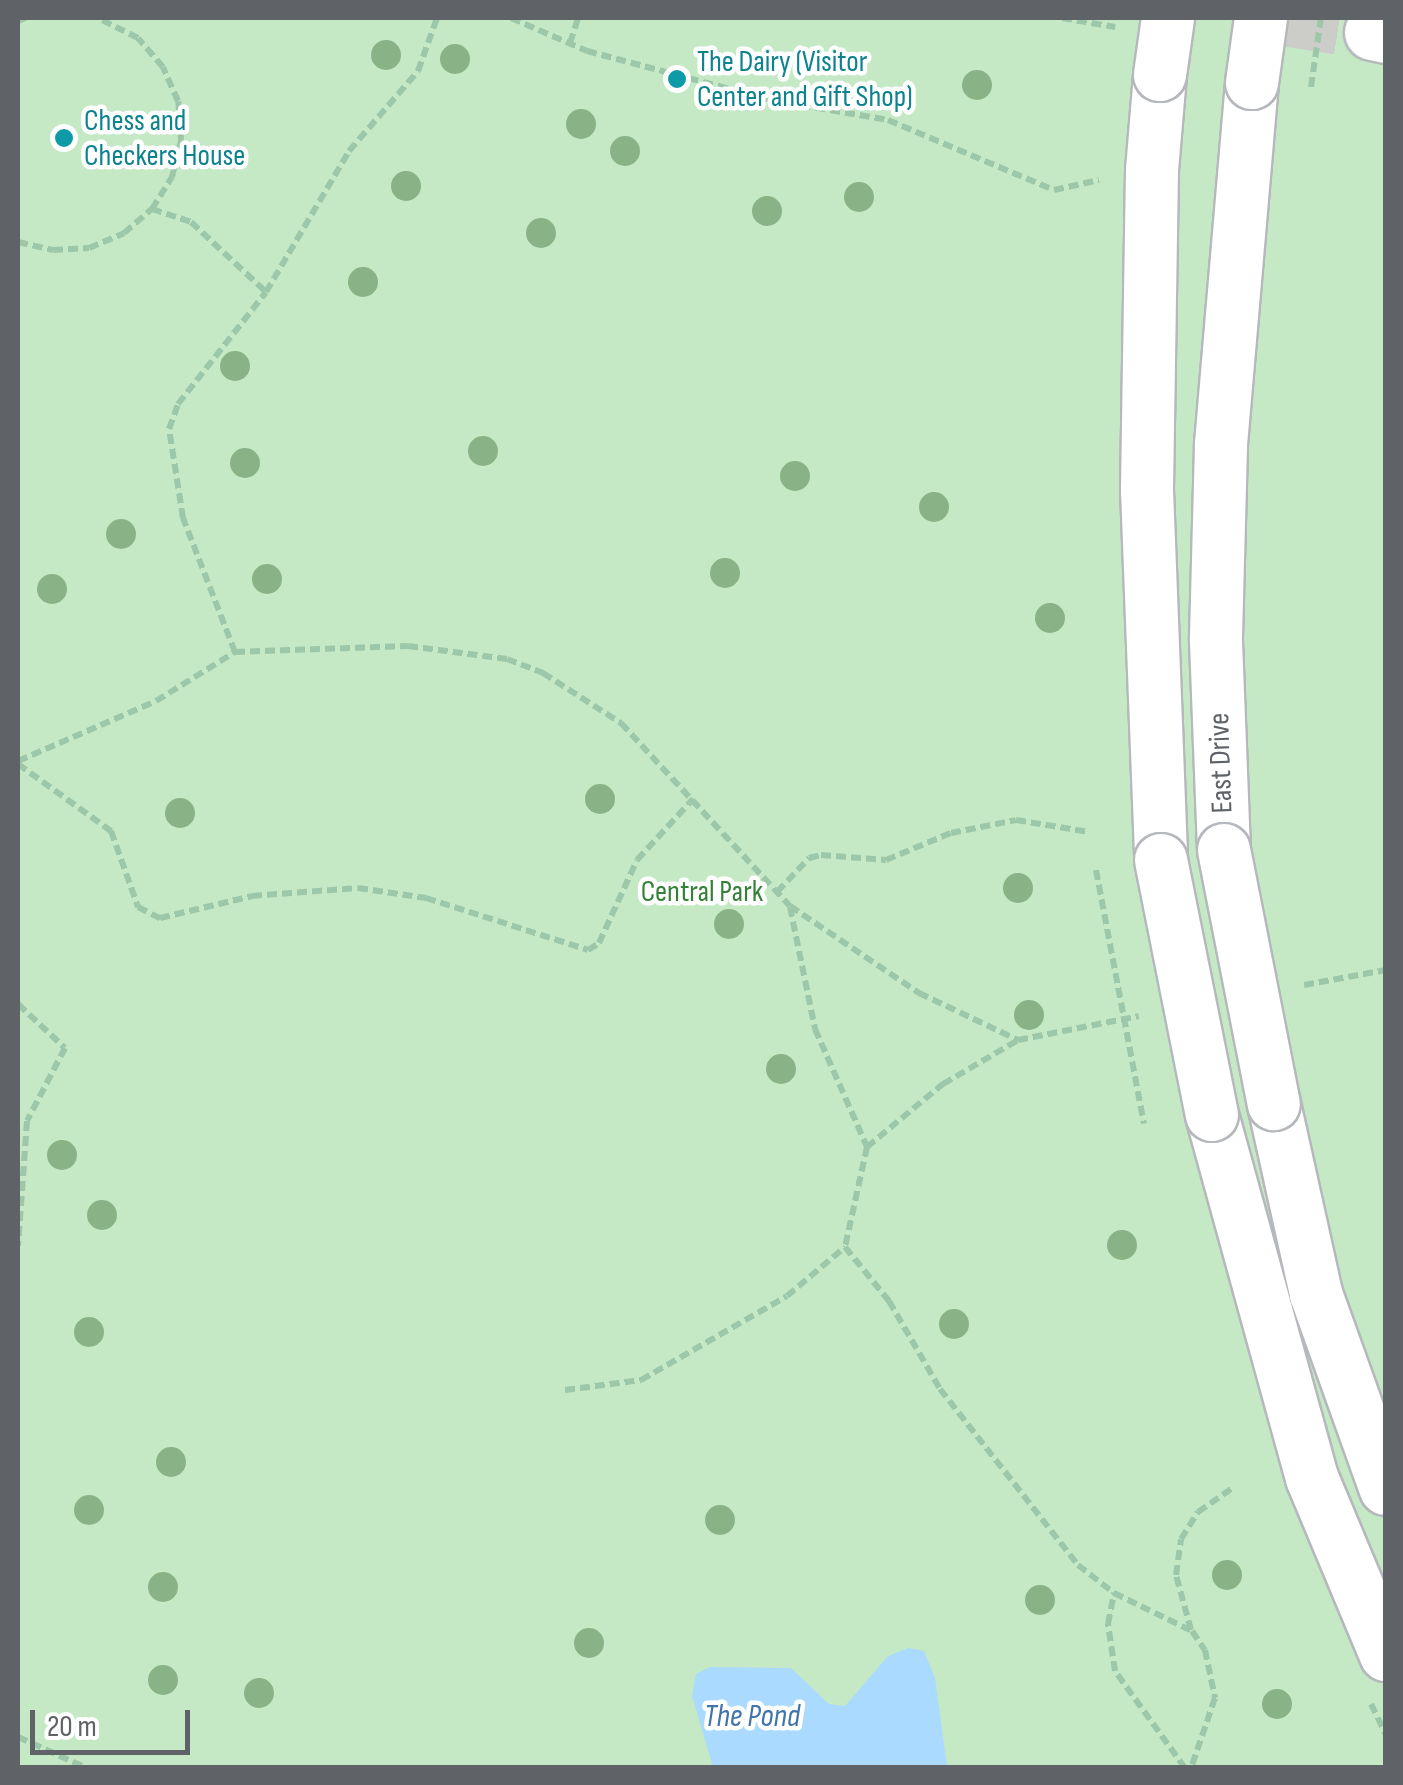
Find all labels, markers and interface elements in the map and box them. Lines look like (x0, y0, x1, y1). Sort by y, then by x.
place label: The Dairy (Visitor Center and Gift Shop) (697, 44, 913, 114)
marker: The Dairy (Visitor Center and Gift Shop) (666, 68, 688, 90)
place label: Chess and Checkers House (84, 103, 245, 174)
marker: Chess and Checkers House (53, 127, 75, 149)
street label: East Drive (1201, 712, 1241, 814)
park label: Central Park (641, 874, 763, 910)
scale bar (35, 1690, 195, 1752)
water label: The Pond (704, 1698, 800, 1736)
text: 20 m (47, 1709, 97, 1745)

